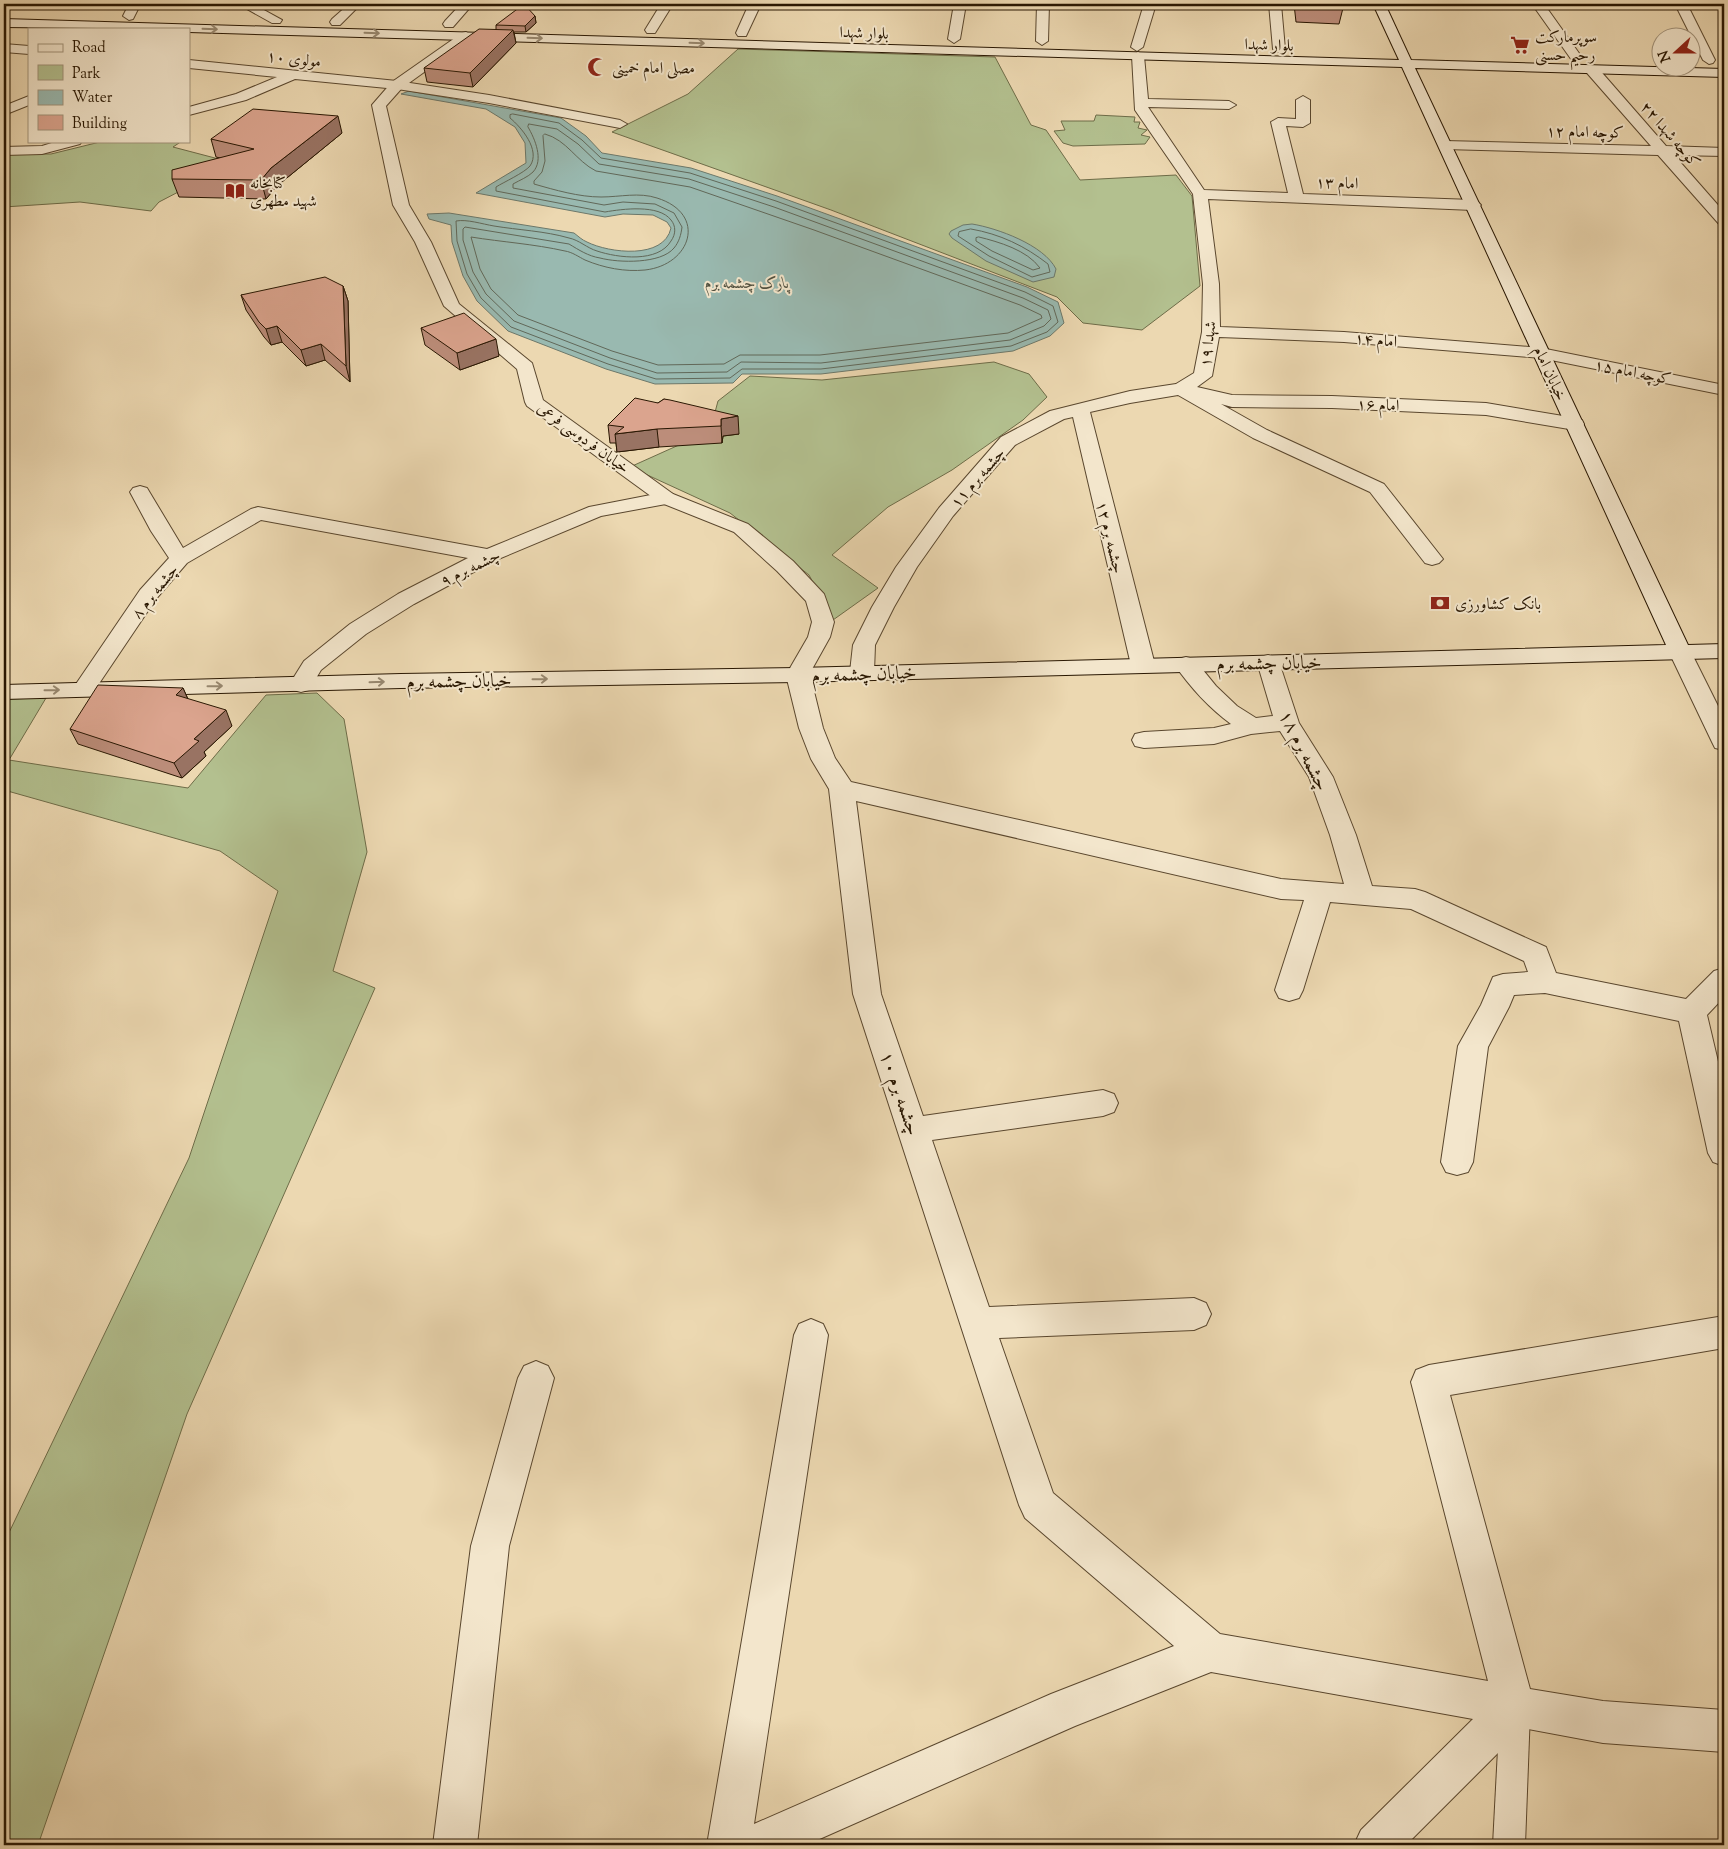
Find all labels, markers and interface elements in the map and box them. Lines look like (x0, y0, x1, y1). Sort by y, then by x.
street label: بلوار شهدا (839, 22, 889, 47)
one-way arrow (202, 24, 218, 33)
place label: سوپرمارکت رحیم حسنی (1535, 27, 1597, 71)
legend (28, 28, 190, 142)
north arrow (1650, 28, 1700, 78)
one-way arrow (364, 29, 380, 38)
one-way arrow (526, 33, 543, 43)
street label: بلوار شهدا (1244, 34, 1294, 59)
supermarket icon: سوپرمارکت رحیم حسنی (1509, 34, 1531, 56)
text: Road (72, 38, 106, 59)
one-way arrow (688, 38, 705, 48)
street label: مولوی ۱۰ (265, 46, 322, 75)
text: N (1654, 47, 1677, 65)
mosque icon: مصلی امام خمینی (586, 56, 608, 78)
place label: مصلی امام خمینی (612, 58, 695, 82)
text: Park (72, 64, 101, 85)
text: Water (72, 88, 113, 109)
street label: کوچه شهدا ۲۲ (1634, 97, 1704, 174)
text: Building (72, 114, 127, 135)
street label: کوچه امام ۱۲ (1546, 121, 1624, 147)
street label: امام ۱۳ (1315, 172, 1359, 198)
place label: کتابخانه شهید مطهری (250, 173, 317, 214)
library icon: کتابخانه شهید مطهری (224, 180, 246, 202)
water label: پارک چشمه برم (705, 273, 791, 297)
street label: شهدا ۱۹ (1195, 320, 1224, 369)
street label: امام ۱۴ (1353, 328, 1398, 356)
street label: خیابان امام (1525, 343, 1571, 406)
street label: کوچه امام ۱۵ (1592, 355, 1673, 393)
street label: امام ۱۶ (1356, 394, 1400, 420)
street label: خیابان فردوسی فرعی (532, 398, 633, 480)
street label: چشمه برم ۱۱ (946, 443, 1012, 515)
street label: چشمه برم ۱۲ (1088, 499, 1129, 576)
street label: چشمه برم ۹ (437, 545, 505, 595)
street label: چشمه برم ۸ (127, 560, 186, 625)
bank icon: بانک کشاورزی (1429, 592, 1451, 614)
place label: بانک کشاورزی (1455, 594, 1541, 617)
street label: خیابان چشمه برم (1216, 650, 1322, 680)
street label: خیابان چشمه برم (811, 660, 917, 692)
street label: خیابان چشمه برم (406, 668, 512, 698)
one-way arrow (532, 674, 548, 684)
one-way arrow (369, 677, 385, 686)
one-way arrow (206, 681, 223, 691)
one-way arrow (44, 686, 60, 695)
street label: چشمه برم ۱۸ (1270, 706, 1335, 797)
street label: چشمه برم ۱۰ (871, 1048, 926, 1140)

